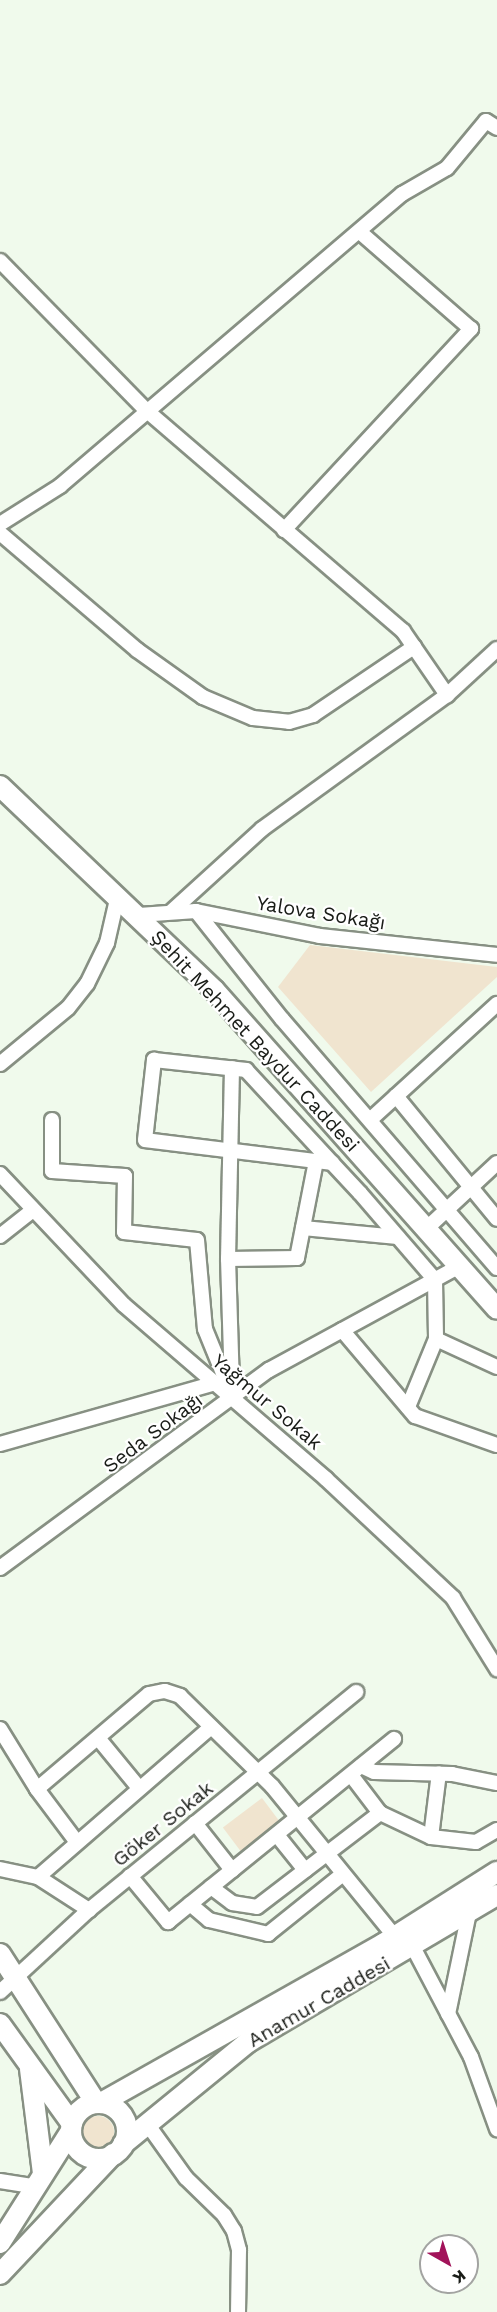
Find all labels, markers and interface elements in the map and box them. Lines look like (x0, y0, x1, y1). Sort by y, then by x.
street label: Yalova Sokağı (255, 891, 387, 935)
street label: Şehit Mehmet Baydur Caddesi (146, 925, 364, 1157)
street label: Yağmur Sokak (207, 1349, 327, 1455)
street label: Seda Sokağı (99, 1388, 207, 1478)
street label: Göker Sokak (108, 1776, 218, 1872)
street label: Anamur Caddesi (243, 1951, 395, 2053)
north arrow (419, 2234, 479, 2294)
text: K (449, 2266, 470, 2288)

